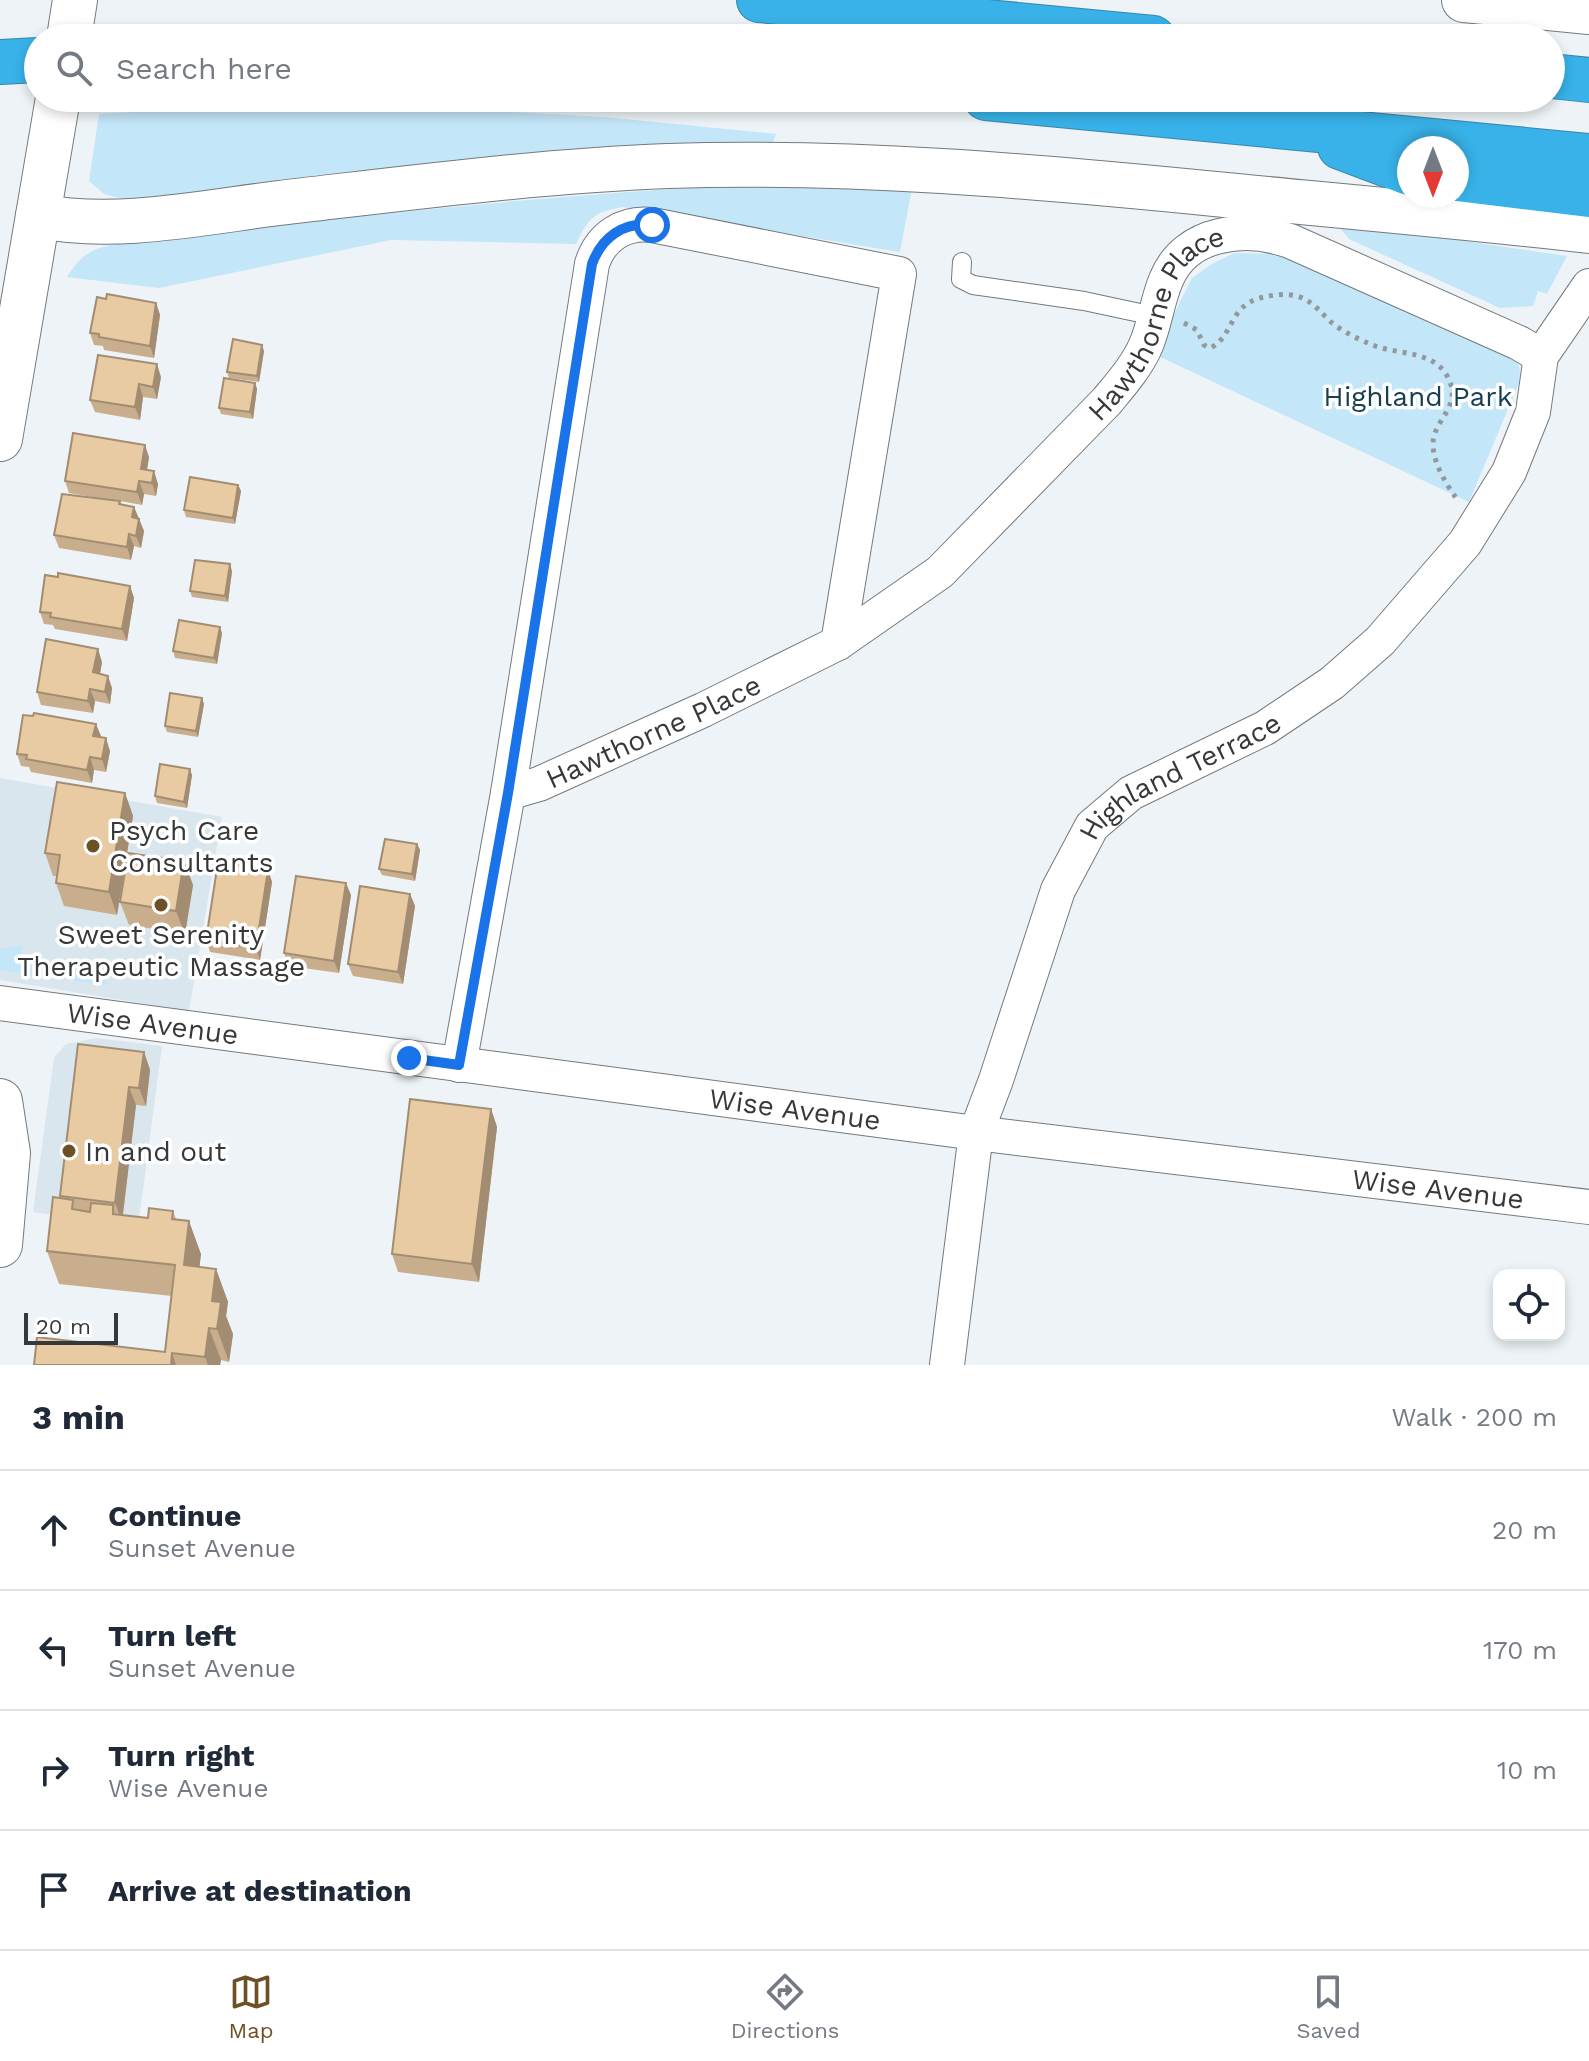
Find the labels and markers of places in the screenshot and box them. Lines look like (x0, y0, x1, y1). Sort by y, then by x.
place label: Psych Care Consultants (109, 814, 274, 879)
marker: Psych Care Consultants (84, 837, 102, 855)
marker: Sweet Serenity Therapeutic Massage (152, 896, 170, 914)
place label: Sweet Serenity Therapeutic Massage (17, 918, 305, 983)
place label: In and out (85, 1135, 226, 1168)
marker: In and out (60, 1142, 78, 1160)

